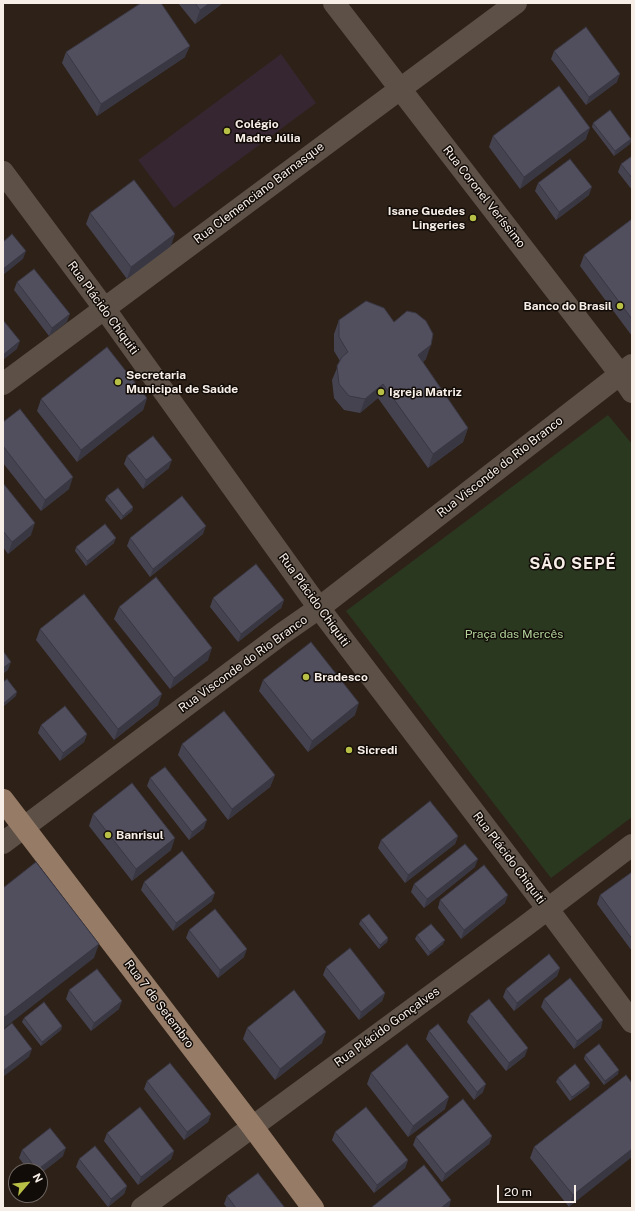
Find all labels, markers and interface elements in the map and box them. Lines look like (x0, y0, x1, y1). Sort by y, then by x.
place label: Colégio Madre Júlia (235, 117, 301, 145)
marker: Colégio Madre Júlia (222, 126, 232, 136)
street label: Rua Clemenciano Barnasque (191, 139, 327, 247)
street label: Rua Coronel Veríssimo (440, 143, 528, 251)
place label: Isane Guedes Lingeries (388, 204, 465, 232)
marker: Isane Guedes Lingeries (468, 213, 478, 223)
street label: Rua Plácido Chiquiti (64, 259, 142, 357)
place label: Banco do Brasil (524, 299, 612, 313)
marker: Banco do Brasil (615, 301, 625, 311)
place label: Secretaria Municipal de Saúde (126, 368, 238, 396)
marker: Secretaria Municipal de Saúde (113, 377, 123, 387)
place label: Igreja Matriz (389, 385, 462, 399)
marker: Igreja Matriz (376, 387, 386, 397)
street label: Rua Visconde do Rio Branco (434, 413, 566, 521)
street label: Rua Plácido Chiquiti (275, 551, 353, 649)
district label: SÃO SEPÉ (529, 554, 617, 574)
street label: Rua Visconde do Rio Branco (176, 612, 310, 716)
park label: Praça das Mercês (465, 627, 563, 641)
place label: Bradesco (314, 670, 368, 684)
marker: Bradesco (301, 672, 311, 682)
place label: Sicredi (357, 743, 397, 757)
marker: Sicredi (344, 745, 354, 755)
street label: Rua Plácido Chiquiti (470, 809, 548, 907)
place label: Banrisul (116, 828, 164, 842)
marker: Banrisul (103, 830, 113, 840)
street label: Rua 7 de Setembro (121, 957, 197, 1051)
street label: Rua Plácido Gonçalves (332, 984, 442, 1070)
north arrow (8, 1163, 48, 1203)
text: N (30, 1171, 45, 1184)
scale bar (499, 1177, 578, 1203)
text: 20 m (504, 1185, 532, 1199)

